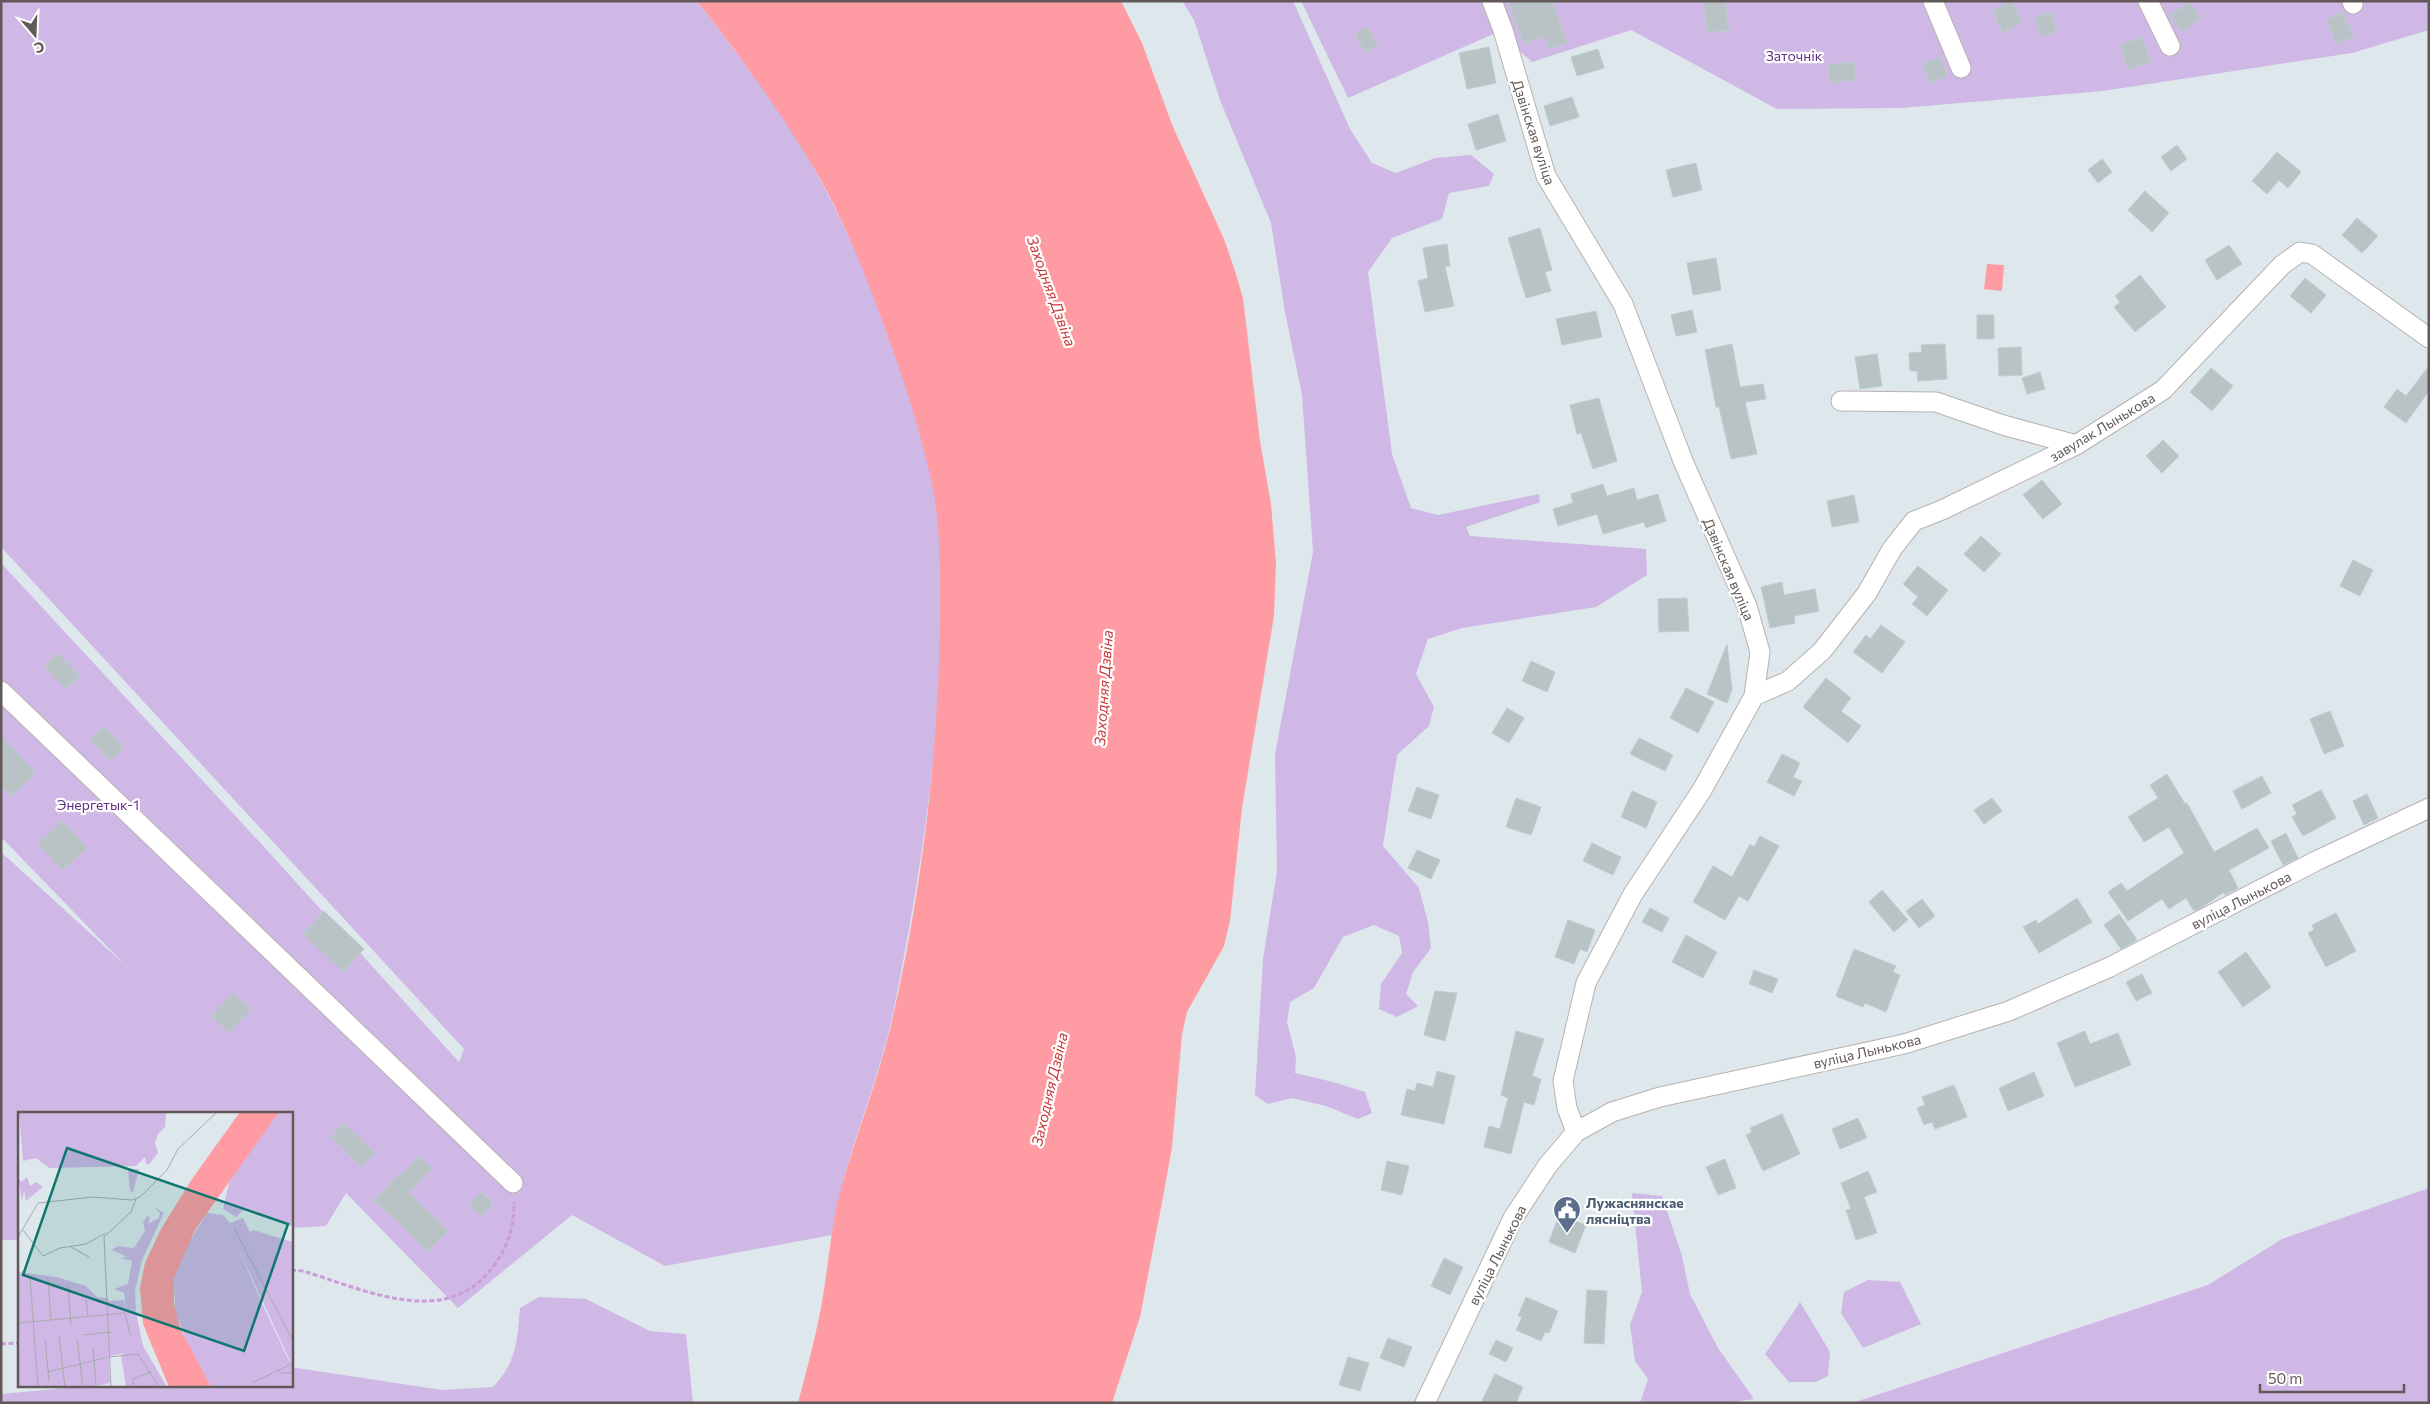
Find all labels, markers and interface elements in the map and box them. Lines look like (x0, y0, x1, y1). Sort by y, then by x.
north arrow (10, 10, 60, 60)
text: С (32, 38, 47, 57)
park label: Заточнік (1766, 47, 1823, 64)
street label: Дзвінская вуліца (1509, 77, 1559, 187)
water label: Заходняя Дзвіна (1024, 233, 1080, 349)
street label: завулак Лынькова (2046, 389, 2158, 465)
street label: Дзвінская вуліца (1700, 515, 1758, 623)
water label: Заходняя Дзвіна (1090, 629, 1116, 746)
park label: Энергетык-1 (57, 796, 139, 813)
street label: вуліца Лынькова (2188, 867, 2294, 933)
water label: Заходняя Дзвіна (1027, 1030, 1071, 1148)
street label: вуліца Лынькова (1812, 1030, 1922, 1072)
inset map (18, 1112, 292, 1386)
place label: Лужаснянскае лясніцтва (1586, 1194, 1684, 1227)
public building icon: Лужаснянскае лясніцтва (1552, 1195, 1582, 1234)
street label: вуліца Лынькова (1464, 1202, 1530, 1308)
scale bar (2260, 1362, 2404, 1394)
text: 50 m (2268, 1369, 2302, 1387)

